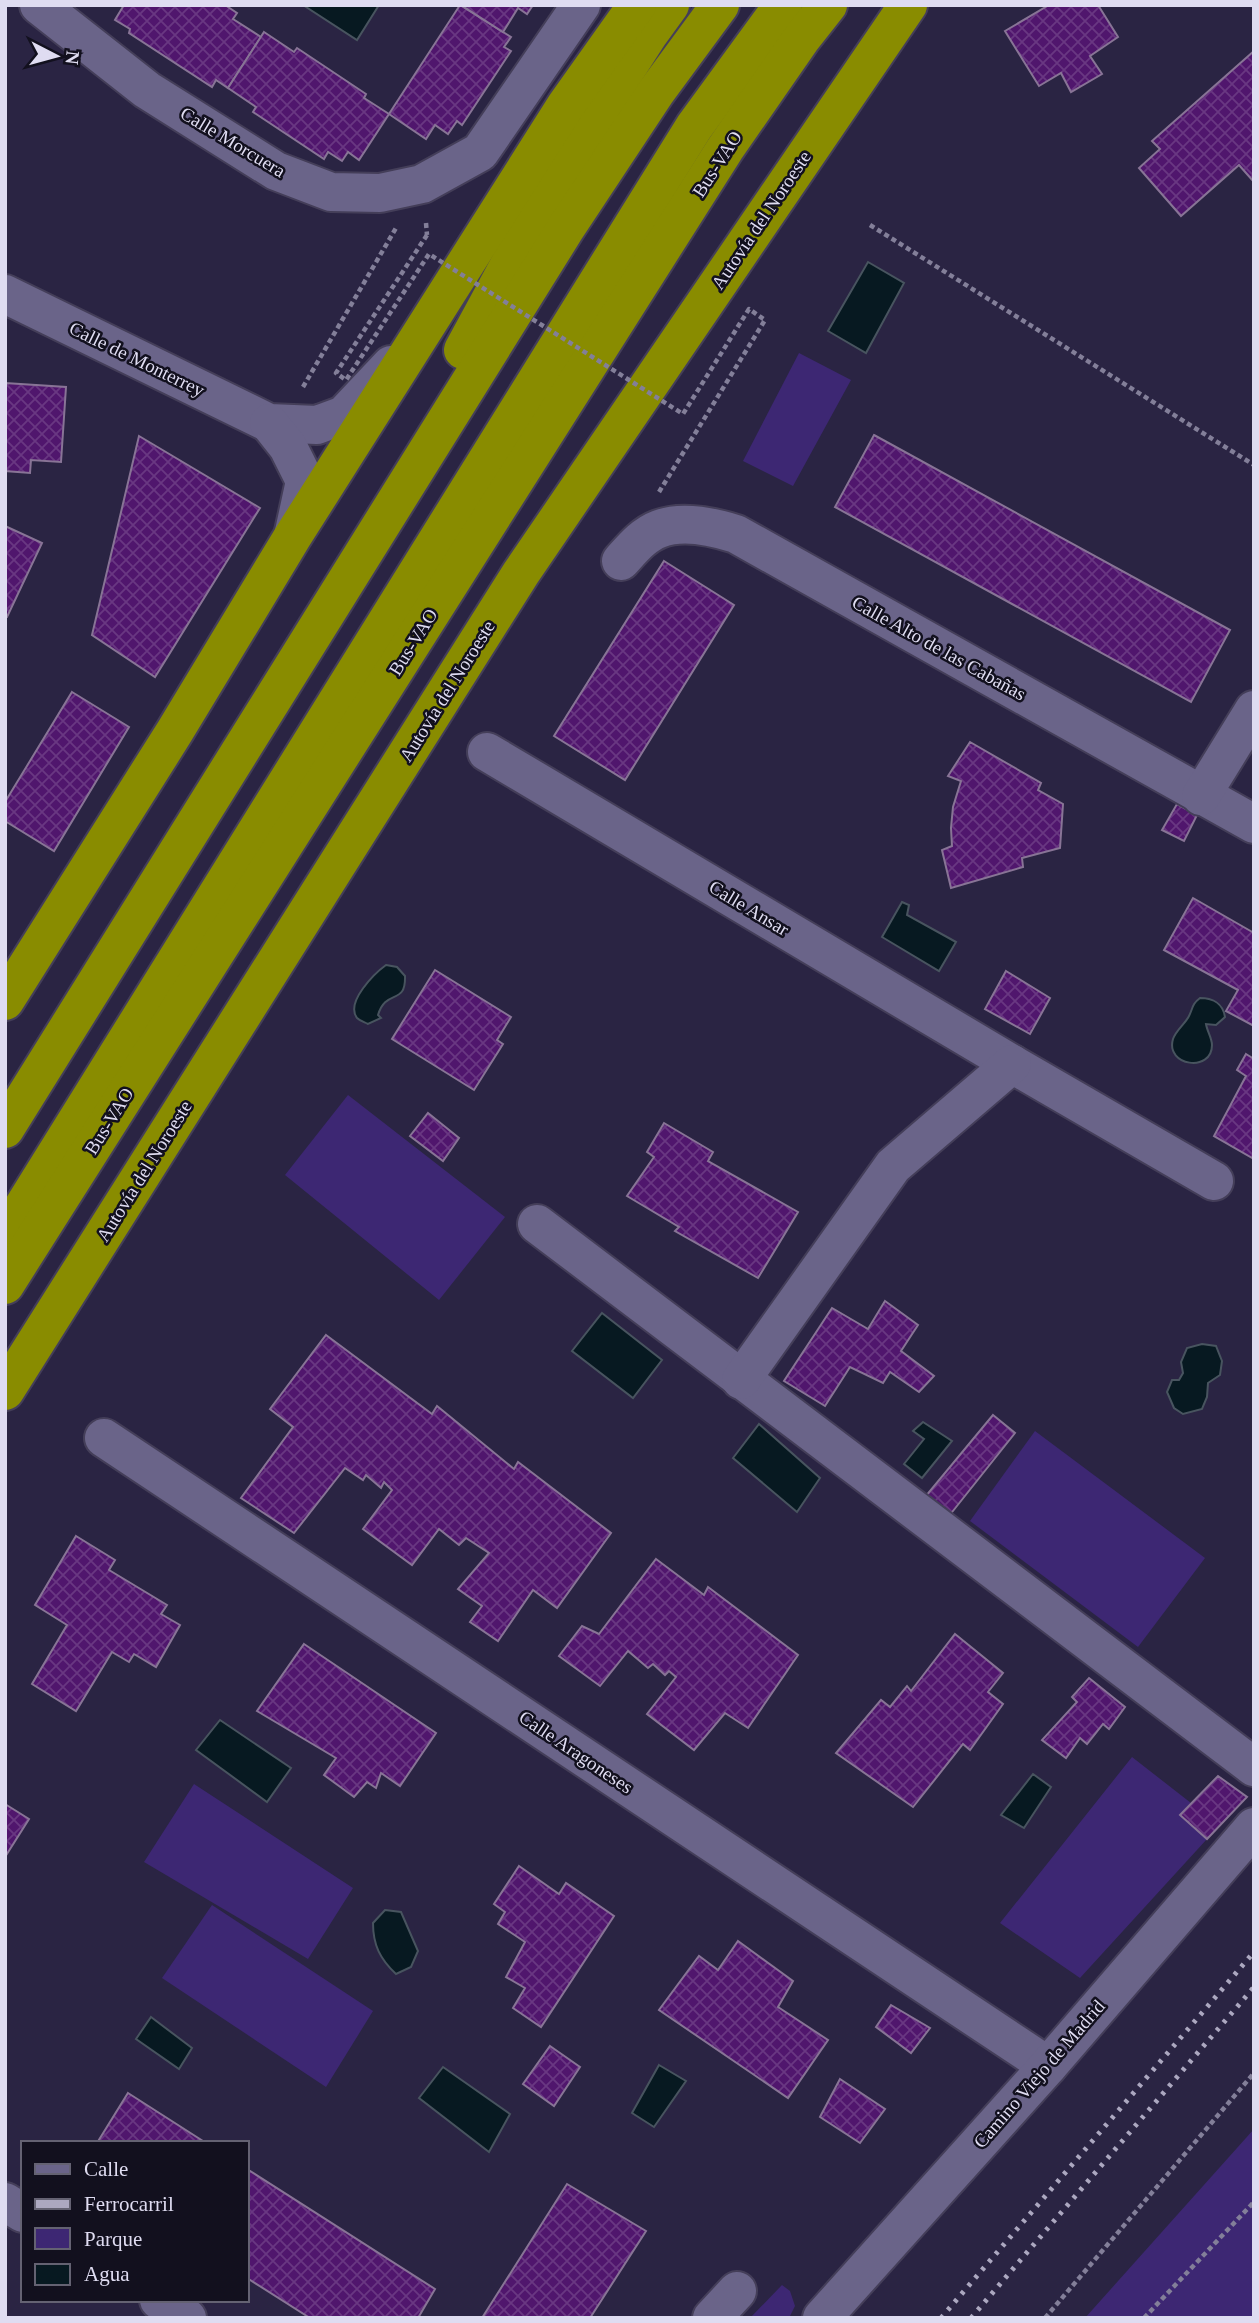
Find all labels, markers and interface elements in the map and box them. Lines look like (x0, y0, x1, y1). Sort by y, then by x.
north arrow (21, 21, 91, 91)
text: N (61, 50, 84, 66)
street label: Calle Morcuera (177, 102, 290, 182)
street label: Bus-VAO (688, 127, 746, 201)
street label: Autovía del Noroeste (707, 147, 815, 293)
street label: Calle de Monterrey (66, 317, 208, 401)
street label: Calle Alto de las Cabañas (849, 591, 1029, 705)
street label: Bus-VAO (384, 605, 442, 679)
street label: Autovía del Noroeste (395, 617, 499, 765)
street label: Calle Ansar (705, 876, 793, 940)
street label: Bus-VAO (80, 1084, 138, 1158)
street label: Autovía del Noroeste (92, 1097, 196, 1245)
street label: Calle Aragoneses (515, 1706, 637, 1798)
street label: Camino Viejo de Madrid (969, 1995, 1109, 2152)
legend (21, 2141, 248, 2302)
text: Calle (84, 2157, 128, 2181)
text: Ferrocarril (84, 2192, 174, 2216)
text: Parque (84, 2227, 142, 2251)
text: Agua (84, 2262, 130, 2286)

